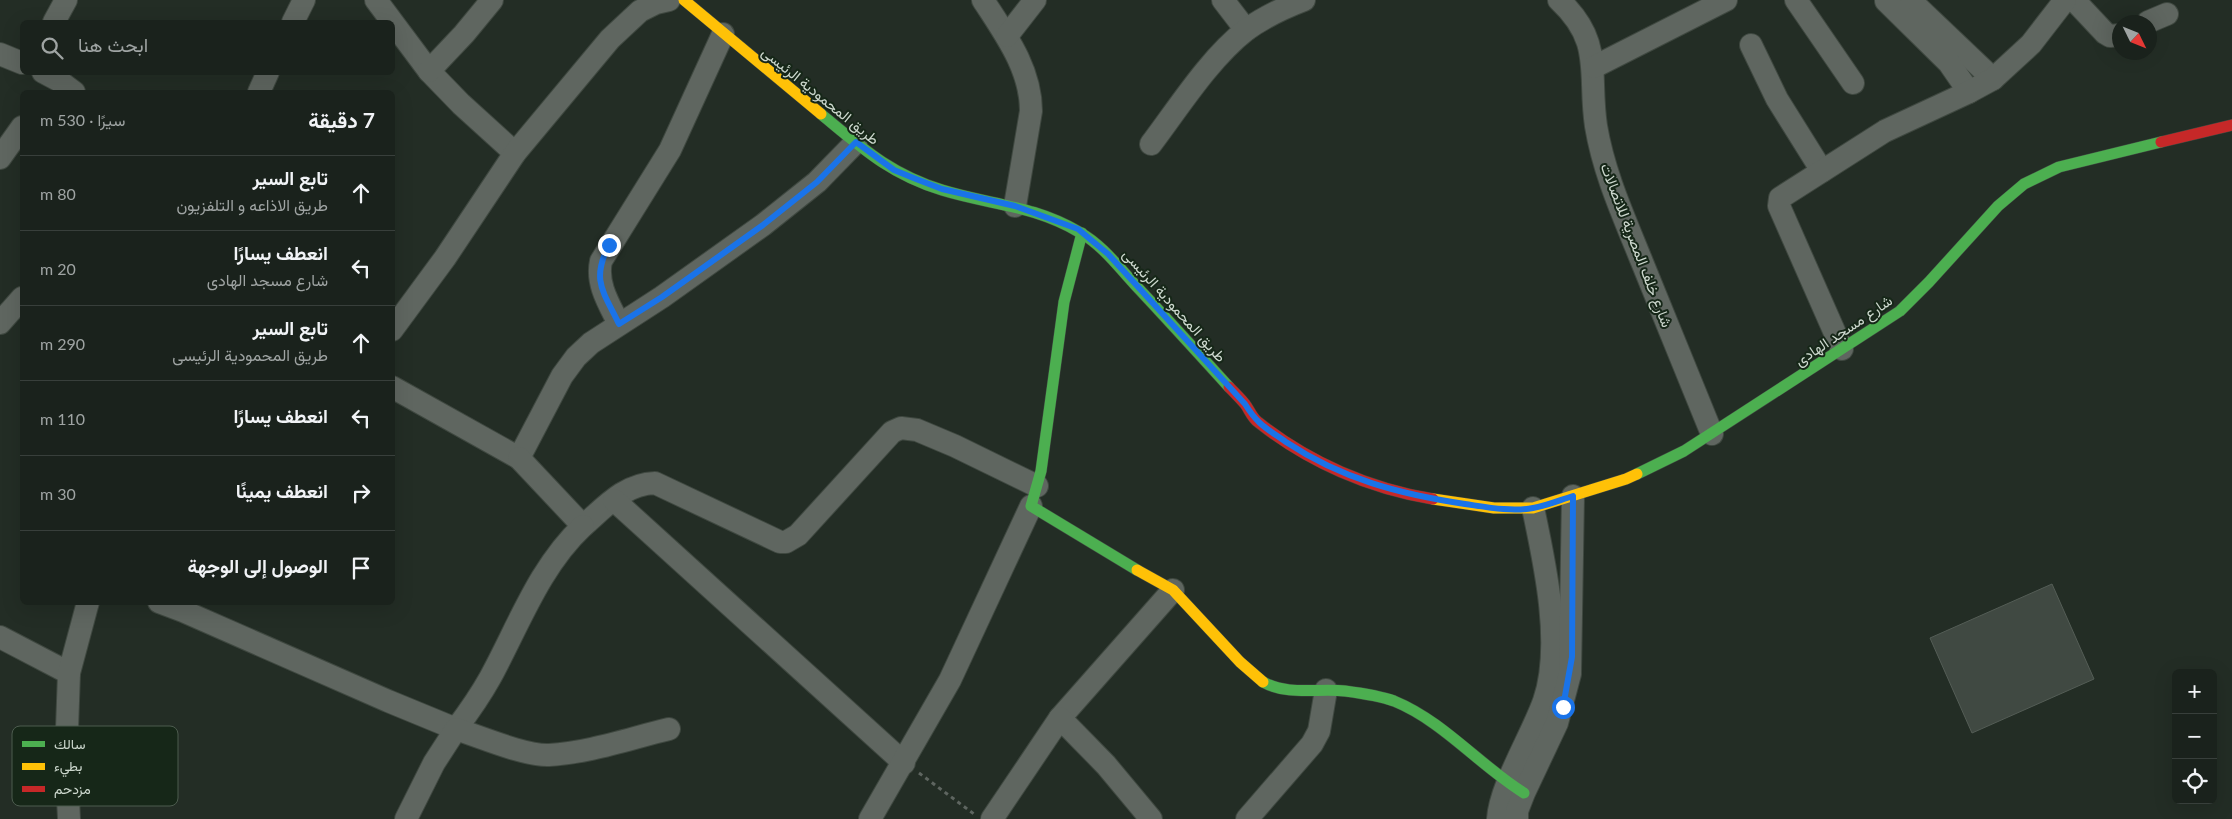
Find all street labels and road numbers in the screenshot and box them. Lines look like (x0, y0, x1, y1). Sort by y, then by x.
street label: طريق المحمودية الرئيسى (757, 42, 884, 150)
street label: شارع خلف المصرية للاتصالات (1595, 160, 1677, 331)
street label: طريق المحمودية الرئيسى (1118, 245, 1231, 367)
street label: شارع مسجد الهادى (1791, 291, 1897, 372)

